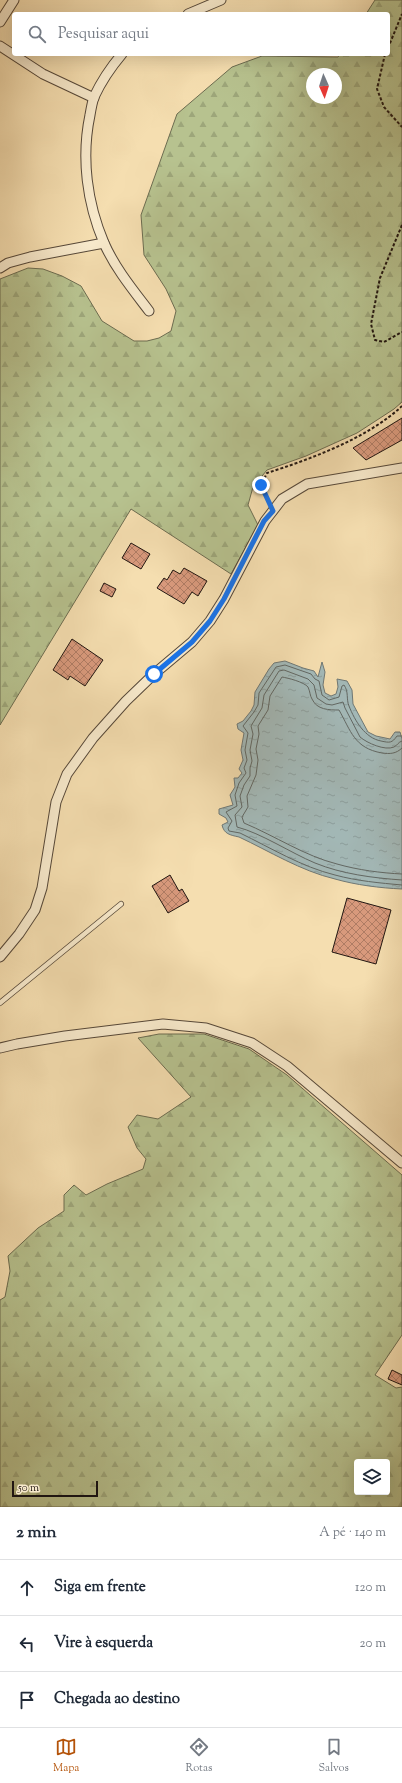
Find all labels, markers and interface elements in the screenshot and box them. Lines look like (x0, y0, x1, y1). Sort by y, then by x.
search box (12, 12, 390, 56)
icon: search (26, 23, 48, 45)
text: Pesquisar aqui (58, 24, 149, 45)
north arrow (306, 68, 342, 104)
route end (252, 476, 270, 494)
route start (145, 665, 163, 683)
map controls (354, 1459, 390, 1495)
button: layers (354, 1459, 390, 1495)
scale bar (12, 1479, 98, 1498)
text: 50 m (18, 1480, 39, 1496)
text: 2 min (16, 1521, 57, 1545)
text: A pé · 140 m (319, 1524, 386, 1542)
icon: ahead (16, 1577, 38, 1599)
text: Siga em frente (54, 1577, 146, 1598)
text: 120 m (355, 1579, 386, 1597)
icon: left (16, 1633, 38, 1655)
text: Vire à esquerda (54, 1633, 153, 1654)
text: 20 m (360, 1635, 386, 1653)
icon: arrive (16, 1689, 38, 1711)
text: Chegada ao destino (54, 1689, 180, 1710)
tab: Mapa (53, 1736, 79, 1776)
tab: Rotas (186, 1736, 212, 1776)
tab: Salvos (319, 1736, 349, 1776)

